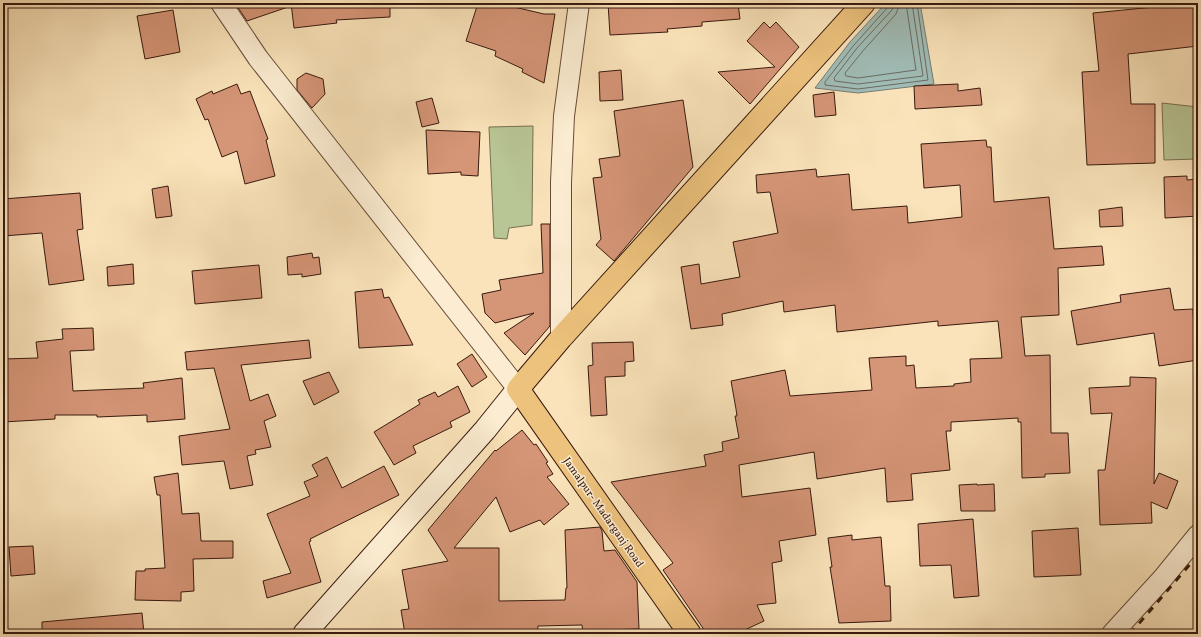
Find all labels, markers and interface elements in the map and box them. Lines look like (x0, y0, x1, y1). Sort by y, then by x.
street label: Jamalpur- Madarganj Road (559, 455, 647, 571)

